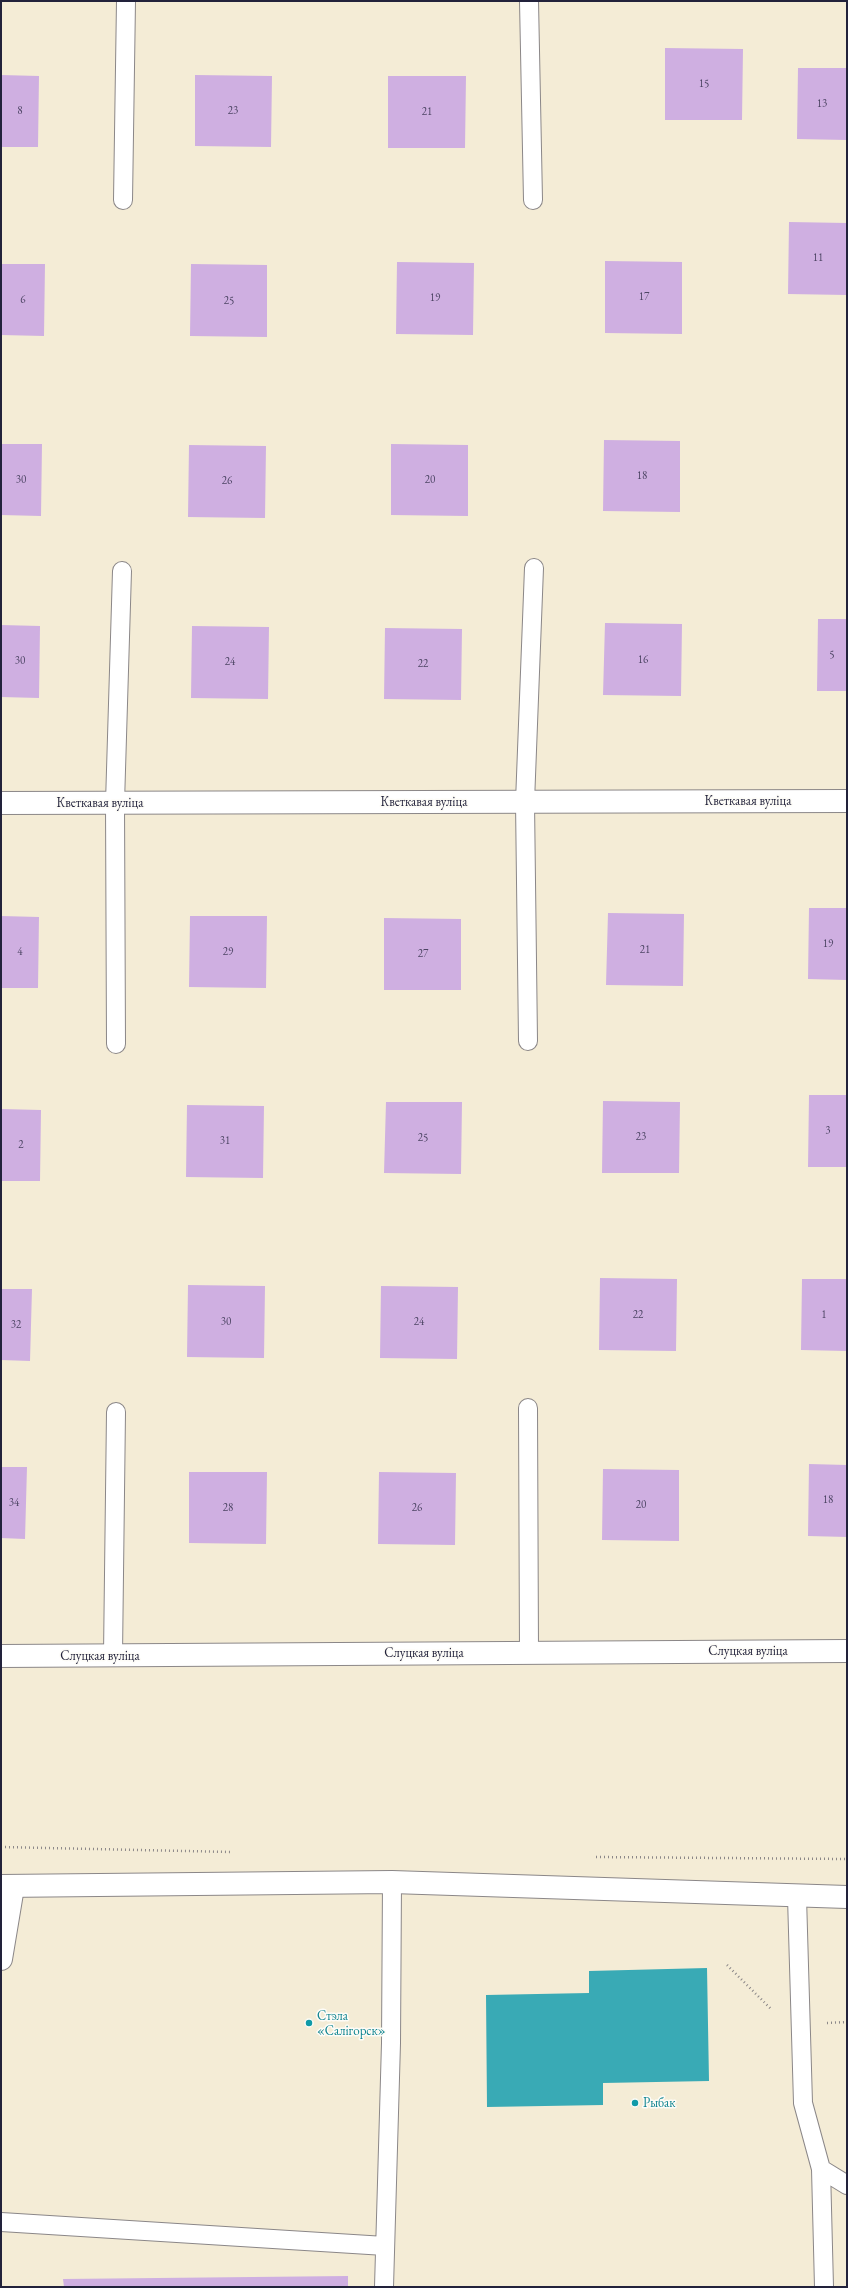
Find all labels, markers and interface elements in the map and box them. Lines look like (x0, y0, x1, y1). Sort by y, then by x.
house number: 15 (699, 77, 709, 91)
house number: 13 (817, 97, 827, 111)
house number: 8 (17, 104, 23, 118)
house number: 23 (228, 104, 238, 118)
house number: 21 (422, 105, 432, 119)
house number: 11 (813, 251, 823, 265)
house number: 17 (639, 290, 649, 304)
house number: 19 (430, 291, 440, 305)
house number: 6 (20, 293, 26, 307)
house number: 25 (224, 294, 234, 308)
house number: 18 (637, 469, 647, 483)
house number: 30 (16, 473, 26, 487)
house number: 20 (425, 473, 435, 487)
house number: 26 (222, 474, 232, 488)
house number: 5 (829, 648, 835, 662)
house number: 16 (638, 653, 648, 667)
house number: 30 (15, 654, 25, 668)
house number: 24 (225, 655, 235, 669)
house number: 22 (418, 657, 428, 671)
street label: Кветкавая вуліца (705, 793, 791, 809)
street label: Кветкавая вуліца (381, 794, 467, 810)
street label: Кветкавая вуліца (57, 795, 143, 811)
house number: 19 (823, 937, 833, 951)
house number: 21 (640, 943, 650, 957)
house number: 4 (17, 945, 23, 959)
house number: 29 (223, 945, 233, 959)
house number: 27 (418, 947, 428, 961)
house number: 3 (825, 1124, 831, 1138)
house number: 23 (636, 1130, 646, 1144)
house number: 25 (418, 1131, 428, 1145)
house number: 31 (220, 1134, 230, 1148)
house number: 2 (18, 1138, 24, 1152)
house number: 22 (633, 1308, 643, 1322)
house number: 1 (821, 1308, 827, 1322)
house number: 30 (221, 1315, 231, 1329)
house number: 24 (414, 1315, 424, 1329)
house number: 32 (11, 1318, 21, 1332)
house number: 18 (823, 1493, 833, 1507)
house number: 34 (9, 1496, 19, 1510)
house number: 20 (636, 1498, 646, 1512)
house number: 28 (223, 1501, 233, 1515)
house number: 26 (412, 1501, 422, 1515)
street label: Слуцкая вуліца (708, 1643, 788, 1659)
street label: Слуцкая вуліца (384, 1645, 464, 1661)
street label: Слуцкая вуліца (60, 1648, 140, 1664)
place label: Стэла «Салігорск» (317, 2008, 385, 2039)
marker: Стэла «Салігорск» (304, 2018, 314, 2028)
place label: Рыбак (643, 2095, 675, 2111)
marker: Рыбак (630, 2098, 640, 2108)

